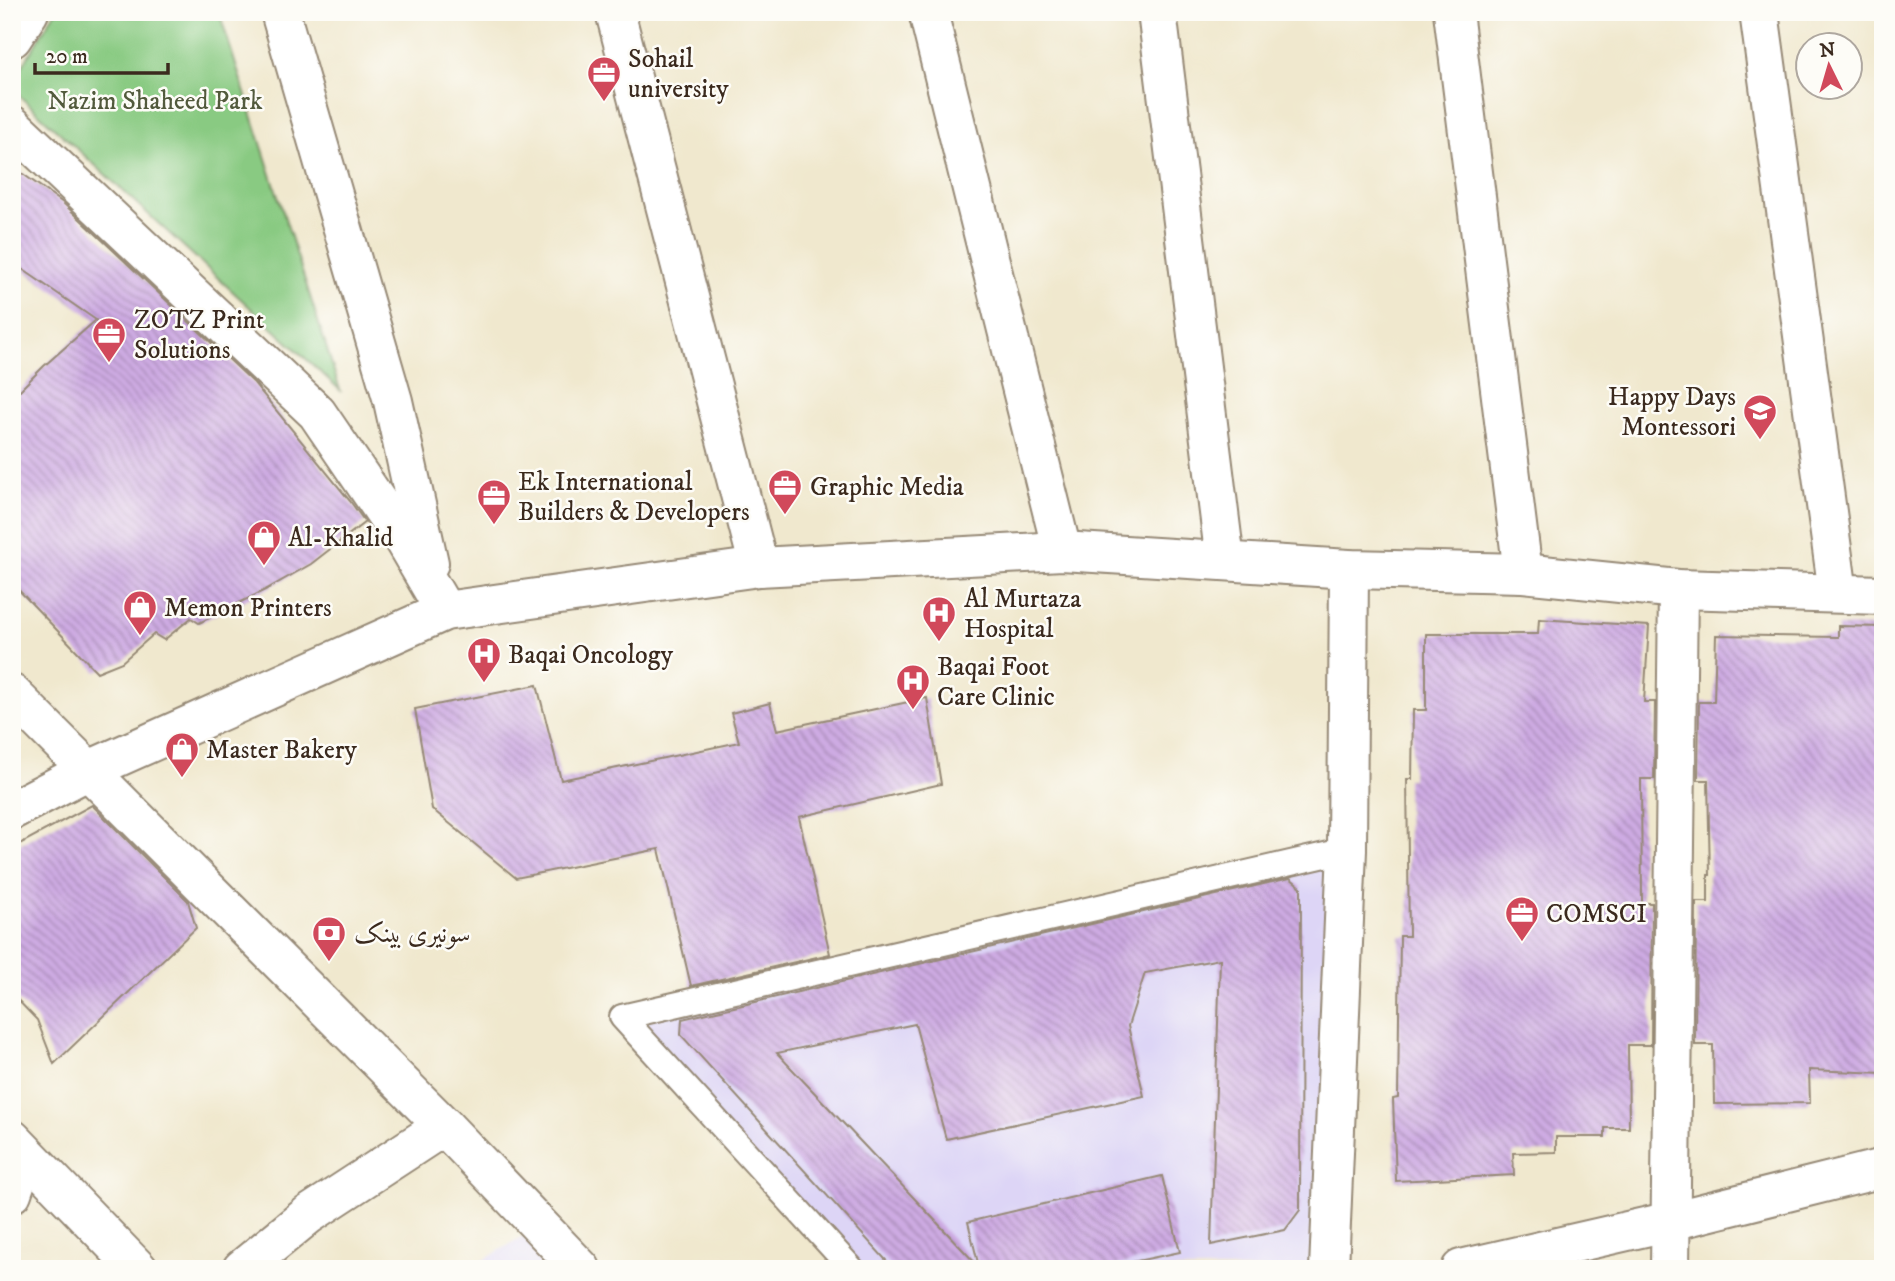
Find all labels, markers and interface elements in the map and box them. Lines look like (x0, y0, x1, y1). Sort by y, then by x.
scale bar (35, 32, 168, 76)
north arrow (1794, 32, 1864, 102)
text: N (1819, 38, 1837, 63)
place label: Sohail university (628, 43, 729, 106)
text: 20 m (46, 44, 88, 70)
office icon: Sohail university (585, 54, 623, 103)
park label: Nazim Shaheed Park (47, 85, 263, 118)
place label: ZOTZ Print Solutions (134, 304, 264, 367)
office icon: ZOTZ Print Solutions (90, 315, 128, 364)
place label: Happy Days Montessori (1608, 381, 1736, 444)
school or university icon: Happy Days Montessori (1741, 392, 1779, 441)
place label: Ek International Builders & Developers (518, 466, 750, 529)
office icon: Graphic Media (766, 467, 804, 516)
place label: Graphic Media (810, 471, 964, 504)
office icon: Ek International Builders & Developers (475, 477, 513, 526)
shop icon: Al-Khalid (245, 518, 283, 567)
place label: Al-Khalid (288, 522, 393, 555)
place label: Al Murtaza Hospital (964, 583, 1081, 646)
shop icon: Memon Printers (121, 588, 159, 637)
place label: Memon Printers (164, 592, 332, 625)
hospital icon: Al Murtaza Hospital (920, 594, 958, 643)
hospital icon: Baqai Oncology (465, 635, 503, 684)
place label: Baqai Oncology (508, 639, 674, 672)
place label: Baqai Foot Care Clinic (937, 651, 1055, 714)
hospital icon: Baqai Foot Care Clinic (894, 662, 932, 711)
shop icon: Master Bakery (163, 730, 201, 779)
place label: Master Bakery (206, 734, 357, 767)
office icon: COMSCI (1503, 894, 1541, 943)
place label: COMSCI (1546, 898, 1647, 931)
bank icon: سونیری بینک (310, 914, 348, 963)
place label: سونیری بینک (354, 918, 471, 951)

